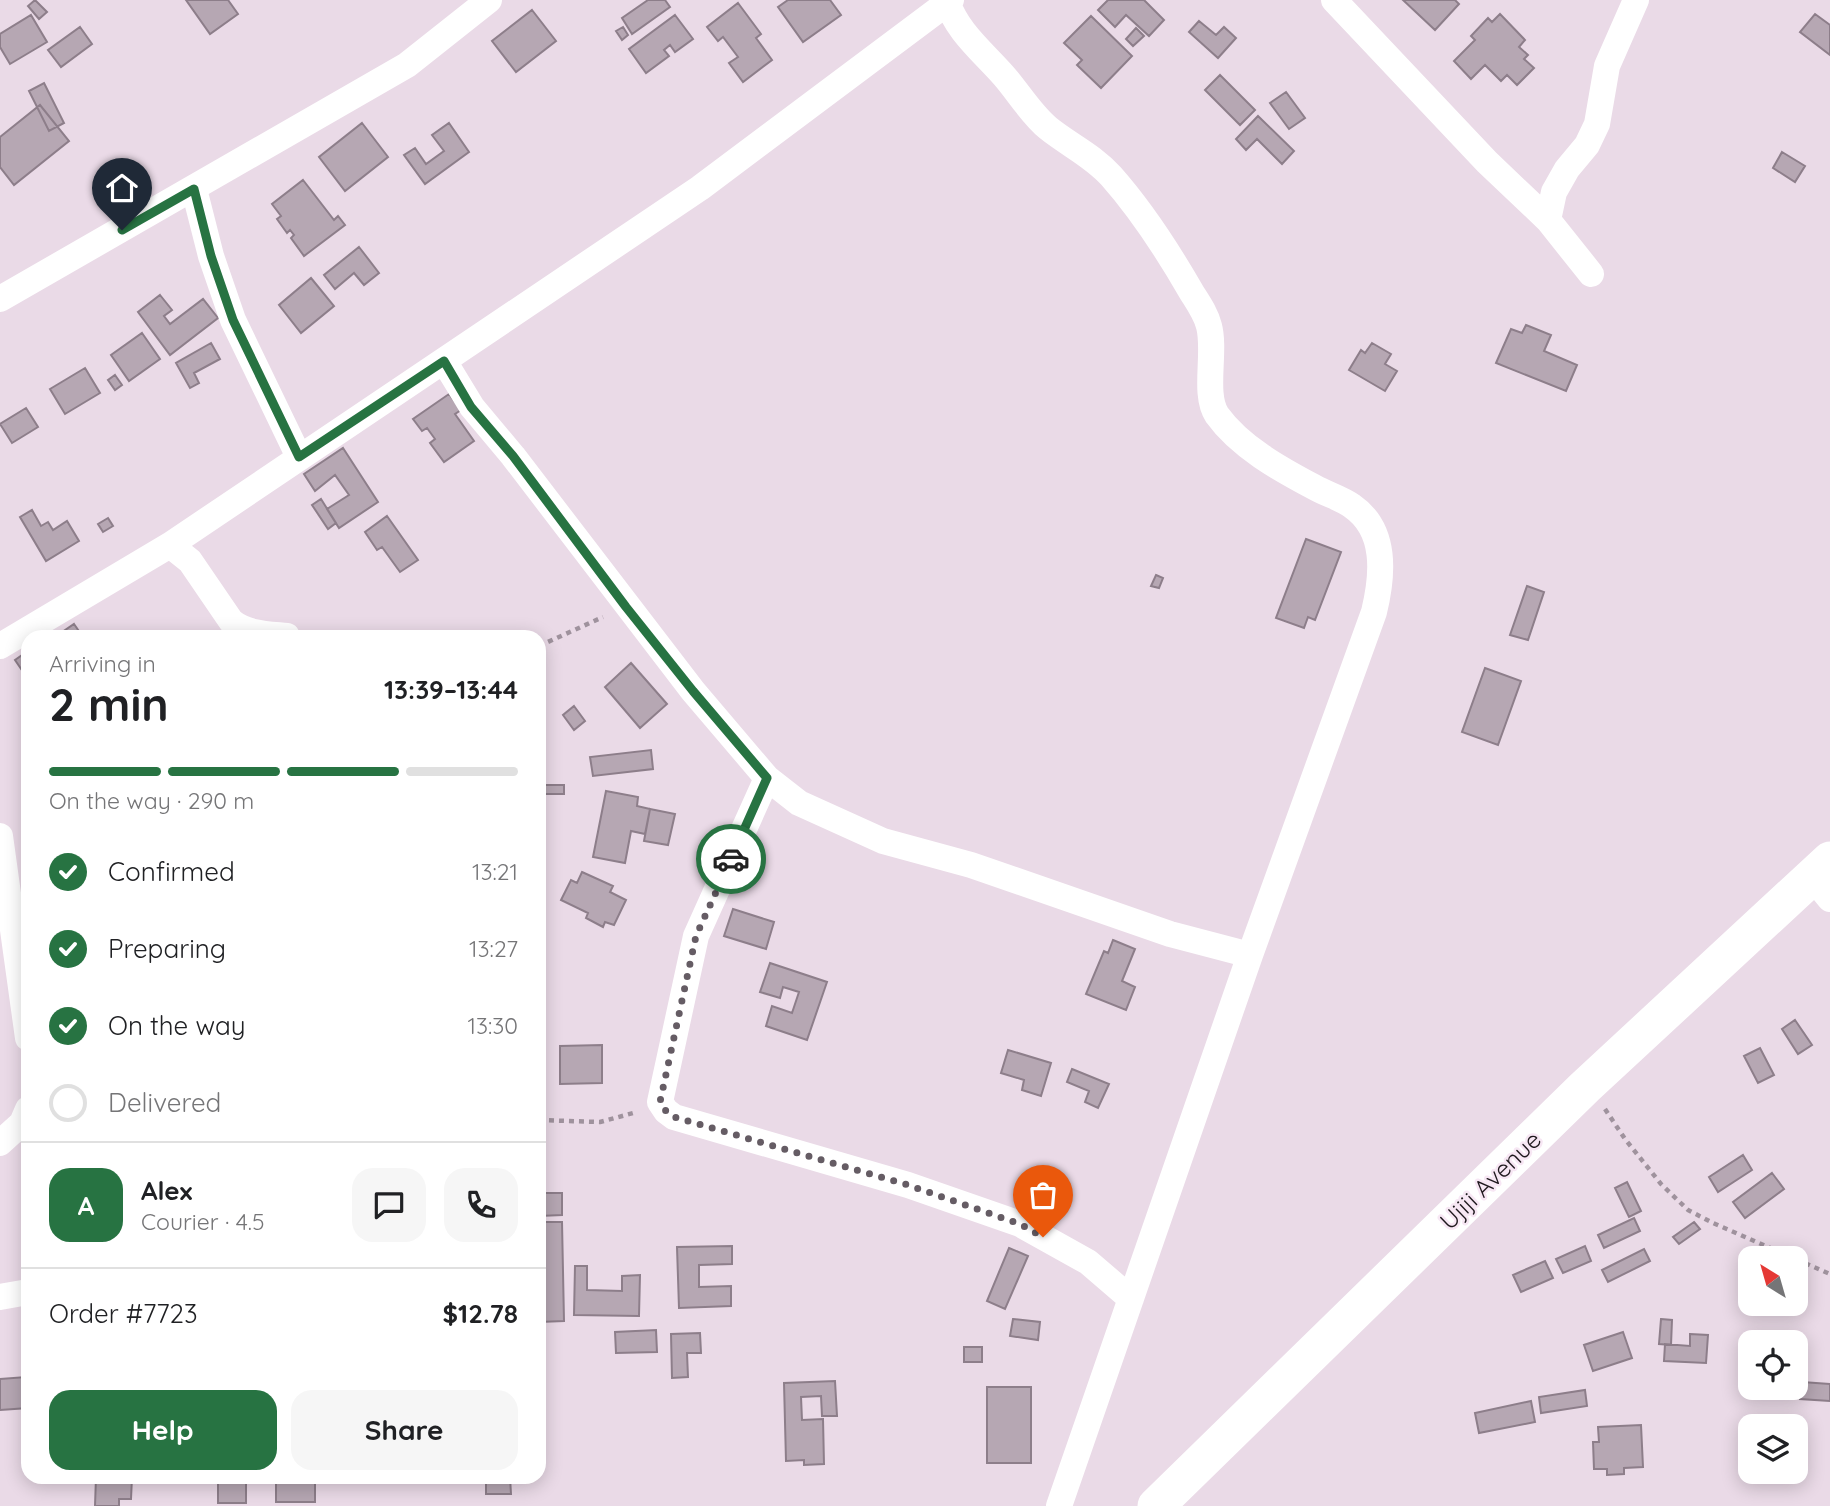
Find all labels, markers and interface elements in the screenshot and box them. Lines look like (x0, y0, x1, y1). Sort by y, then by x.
pin (92, 158, 152, 230)
icon: home (103, 169, 141, 207)
text: Arriving in (49, 649, 156, 678)
text: 13:39–13:44 (384, 673, 518, 706)
text: 2 min (49, 675, 169, 733)
text: On the way · 290 m (49, 786, 254, 815)
courier (696, 824, 766, 894)
icon: car (712, 840, 750, 878)
icon: check (49, 853, 87, 891)
text: Confirmed (108, 855, 235, 888)
text: 13:21 (472, 857, 518, 886)
icon: check (49, 930, 87, 968)
text: Preparing (108, 932, 226, 965)
text: 13:27 (469, 934, 518, 963)
icon: check (49, 1007, 87, 1045)
text: On the way (108, 1009, 246, 1042)
text: 13:30 (467, 1011, 518, 1040)
text: Delivered (108, 1086, 221, 1119)
street label: Ujiji Avenue (1433, 1124, 1547, 1236)
pin (1013, 1165, 1073, 1237)
button: chat (352, 1168, 426, 1242)
button: phone (444, 1168, 518, 1242)
text: Alex (141, 1174, 192, 1207)
icon: bag (1024, 1176, 1062, 1214)
text: A (78, 1189, 94, 1222)
text: Courier · 4.5 (141, 1207, 265, 1236)
north arrow (1738, 1246, 1808, 1316)
map controls (1738, 1246, 1808, 1484)
text: Order #7723 (49, 1297, 198, 1330)
text: $12.78 (443, 1297, 518, 1330)
button: locate (1738, 1330, 1808, 1400)
button: Help (49, 1390, 277, 1470)
button: Share (291, 1390, 518, 1470)
button: layers (1738, 1414, 1808, 1484)

